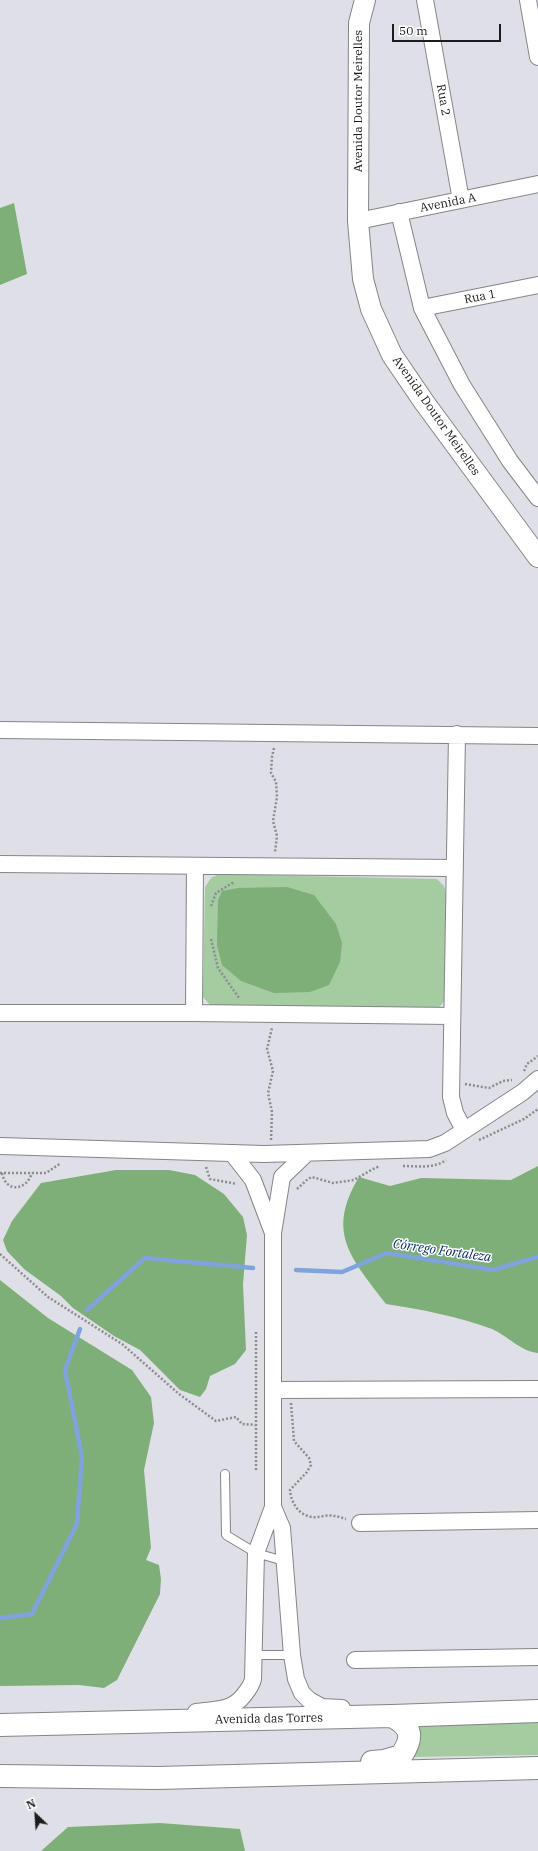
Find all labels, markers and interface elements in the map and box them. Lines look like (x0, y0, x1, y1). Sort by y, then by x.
scale bar (394, 16, 503, 42)
text: 50 m (399, 23, 428, 38)
street label: Avenida Doutor Meirelles (352, 30, 366, 172)
street label: Rua 2 (433, 83, 453, 117)
street label: Avenida A (419, 190, 477, 216)
street label: Rua 1 (463, 287, 497, 307)
street label: Avenida Doutor Meirelles (389, 354, 483, 478)
water label: Córrego Fortaleza (392, 1236, 492, 1266)
street label: Avenida das Torres (215, 1711, 323, 1727)
north arrow (16, 1795, 56, 1835)
text: N (24, 1796, 38, 1812)

